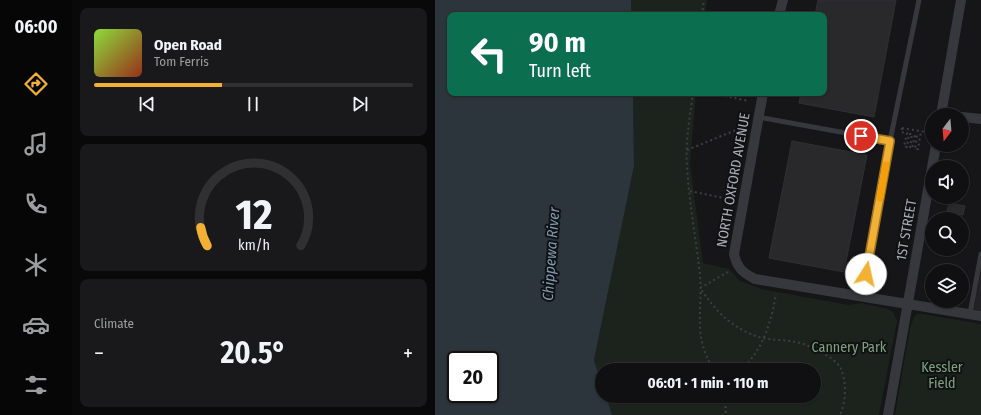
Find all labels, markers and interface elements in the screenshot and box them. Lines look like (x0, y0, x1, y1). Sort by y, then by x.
text: 06:00 (14, 16, 58, 38)
text: 90 m (529, 26, 586, 59)
icon: left (463, 28, 515, 80)
text: Open Road (154, 36, 222, 54)
text: Tom Ferris (154, 54, 209, 69)
text: Turn left (529, 60, 591, 82)
icon: directions (22, 70, 50, 98)
icon: previous (136, 93, 158, 115)
icon: pause (242, 93, 264, 115)
icon: next (349, 93, 371, 115)
north arrow (925, 108, 969, 152)
map controls (925, 108, 969, 308)
street label: NORTH OXFORD AVENUE (713, 111, 754, 249)
pin (844, 119, 878, 153)
icon: arrive (850, 125, 872, 147)
icon: music (22, 130, 50, 158)
button: sound (925, 160, 969, 204)
text: 12 (235, 189, 272, 239)
icon: phone (22, 190, 50, 218)
street label: 1ST STREET (893, 197, 920, 262)
water label: Chippewa River (539, 206, 563, 301)
button: search (925, 212, 969, 256)
text: km/h (238, 236, 269, 253)
icon: climate (22, 251, 50, 279)
position arrow (845, 253, 887, 295)
button: layers (925, 264, 969, 308)
icon: car (22, 311, 50, 339)
text: Climate (94, 316, 134, 331)
text: 20.5° (220, 335, 286, 371)
park label: Cannery Park (812, 339, 887, 356)
text: − (94, 340, 104, 367)
text: + (403, 340, 413, 367)
speed limit sign: 20 (447, 351, 499, 403)
park label: Kessler Field (921, 359, 963, 392)
icon: filters (22, 371, 50, 399)
text: 06:01 · 1 min · 110 m (648, 374, 768, 392)

